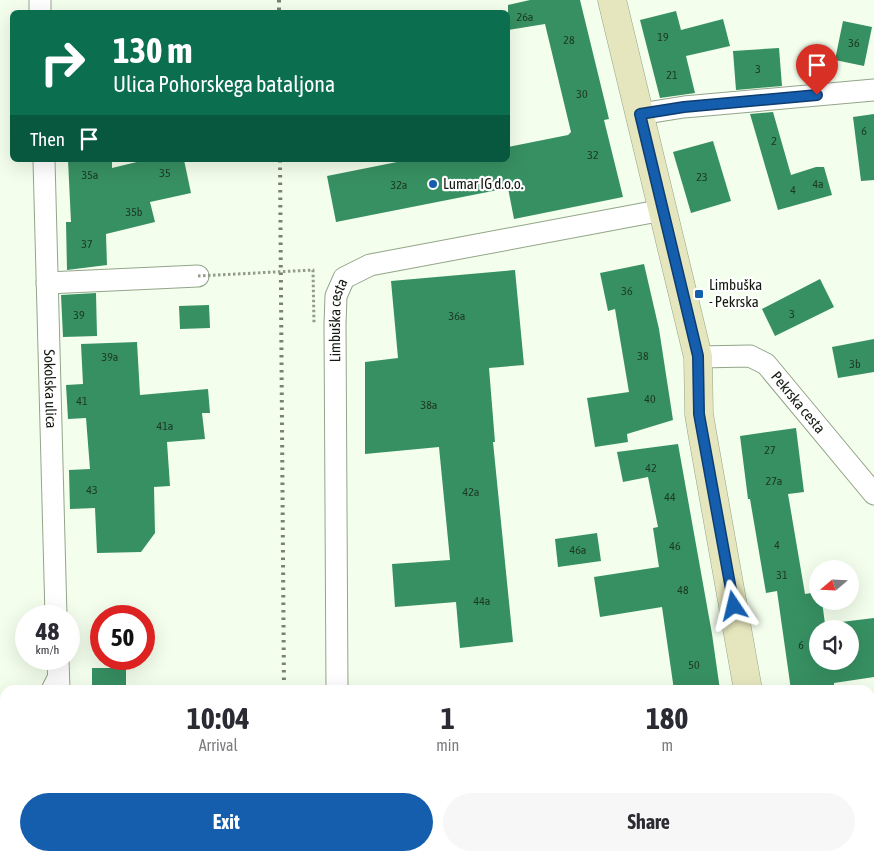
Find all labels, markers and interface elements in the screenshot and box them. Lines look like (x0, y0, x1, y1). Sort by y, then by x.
house number: 26a (517, 10, 533, 24)
icon: right (30, 30, 95, 95)
text: 130 m (113, 30, 192, 70)
house number: 19 (657, 30, 669, 44)
house number: 28 (563, 33, 575, 47)
house number: 36 (848, 36, 860, 50)
pin (796, 44, 838, 95)
icon: arrive (803, 51, 831, 79)
house number: 3 (755, 62, 761, 76)
house number: 21 (666, 68, 678, 82)
text: Ulica Pohorskega bataljona (113, 71, 335, 97)
house number: 30 (576, 87, 588, 101)
house number: 6 (861, 124, 867, 138)
icon: arrive (75, 125, 103, 153)
text: Then (30, 128, 65, 150)
house number: 2 (771, 134, 777, 148)
house number: 32 (587, 148, 599, 162)
house number: 35 (159, 166, 171, 180)
house number: 35a (82, 168, 98, 182)
house number: 23 (696, 170, 708, 184)
place label: Lumar IG d.o.o. (443, 175, 524, 192)
house number: 4a (812, 177, 824, 191)
house number: 32a (391, 178, 407, 192)
marker: Lumar IG d.o.o. (427, 178, 439, 190)
house number: 4 (790, 183, 796, 197)
house number: 35b (126, 205, 143, 219)
house number: 37 (81, 237, 93, 251)
street label: Limbuška cesta (326, 276, 351, 362)
place label: Limbuška - Pekrska (709, 276, 762, 310)
house number: 36 (621, 284, 633, 298)
marker: Limbuška - Pekrska (693, 288, 705, 300)
house number: 3 (789, 307, 795, 321)
house number: 39 (73, 308, 85, 322)
house number: 36a (449, 309, 465, 323)
street label: Sokolska ulica (41, 349, 60, 429)
house number: 38 (637, 349, 649, 363)
house number: 39a (102, 350, 118, 364)
house number: 3b (849, 357, 861, 371)
street label: Pekrska cesta (768, 368, 829, 437)
house number: 40 (644, 392, 656, 406)
house number: 41 (76, 394, 88, 408)
house number: 38a (421, 398, 437, 412)
house number: 41a (157, 419, 173, 433)
house number: 27 (764, 443, 776, 457)
house number: 42 (645, 461, 657, 475)
house number: 27a (766, 474, 782, 488)
house number: 43 (86, 483, 98, 497)
house number: 42a (463, 485, 479, 499)
house number: 44 (664, 490, 676, 504)
house number: 4 (774, 538, 780, 552)
house number: 46 (669, 539, 681, 553)
house number: 46a (570, 543, 586, 557)
north arrow (809, 560, 859, 610)
map controls (809, 560, 859, 670)
house number: 31 (776, 568, 788, 582)
position arrow (707, 579, 759, 631)
house number: 48 (677, 583, 689, 597)
house number: 44a (474, 594, 490, 608)
speed limit sign: 50 (90, 605, 155, 670)
text: 48 (36, 617, 59, 645)
button: sound (809, 620, 859, 670)
house number: 6 (798, 638, 804, 652)
text: km/h (36, 643, 59, 657)
house number: 50 (688, 658, 700, 672)
text: 10:04 (187, 701, 250, 735)
text: 1 (441, 701, 455, 735)
text: 180 (646, 701, 688, 735)
text: Arrival (199, 736, 238, 754)
text: min (436, 736, 459, 754)
text: m (661, 736, 673, 754)
button: Exit (20, 793, 433, 851)
button: Share (443, 793, 855, 851)

